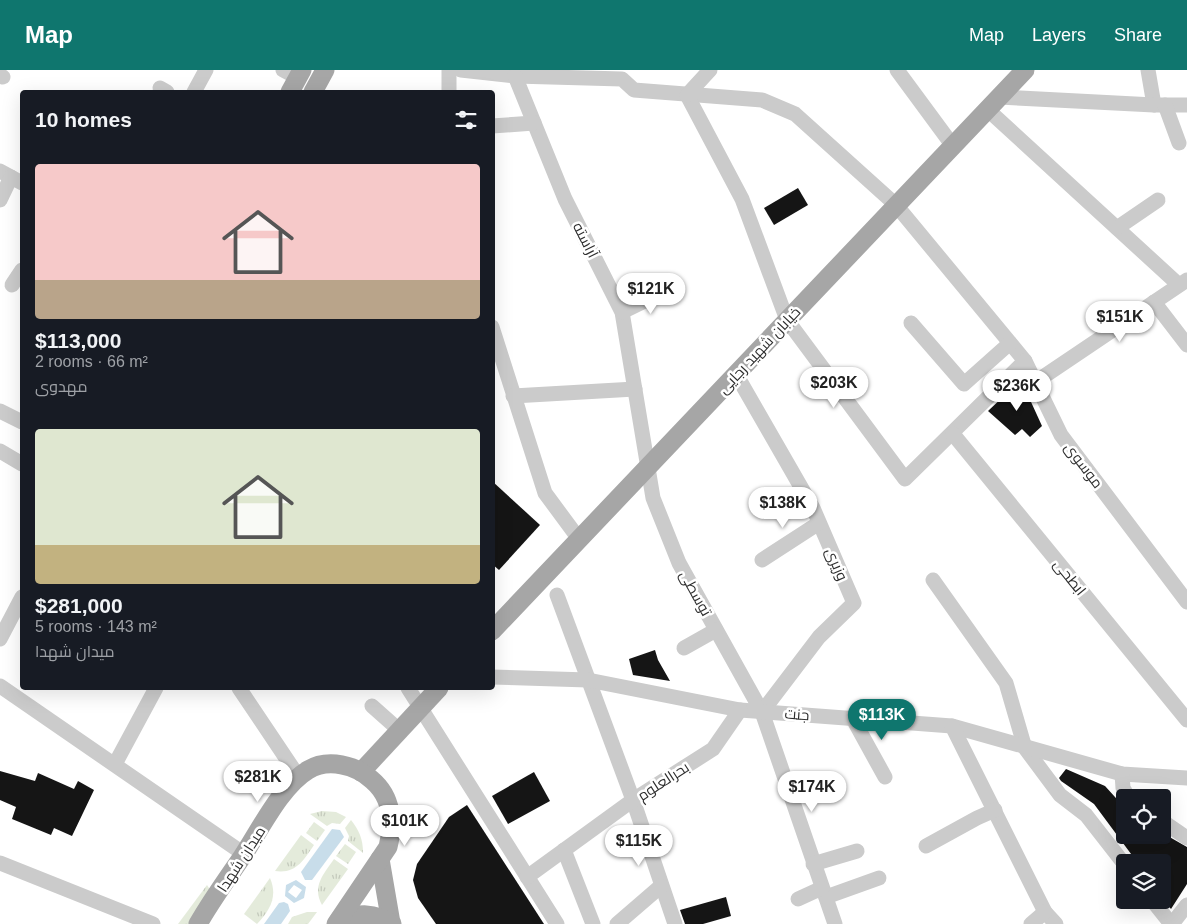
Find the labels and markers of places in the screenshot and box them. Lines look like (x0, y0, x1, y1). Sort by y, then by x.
pin: $121K (616, 272, 686, 315)
pin: $151K (1085, 300, 1155, 343)
pin: $203K (799, 366, 869, 409)
pin: $236K (982, 370, 1052, 412)
pin: $138K (748, 486, 818, 529)
pin: $113K (847, 698, 917, 741)
pin: $281K (223, 760, 293, 803)
pin: $174K (777, 770, 847, 813)
pin: $101K (370, 804, 440, 847)
pin: $115K (604, 824, 674, 867)

